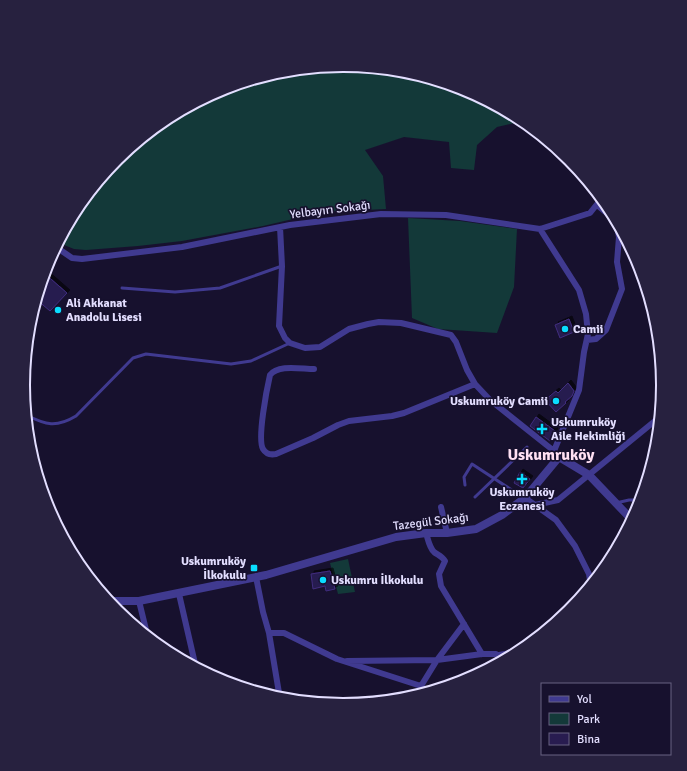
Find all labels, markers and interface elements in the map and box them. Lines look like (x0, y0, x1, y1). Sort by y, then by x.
street label: Yelbayırı Sokağı (289, 198, 371, 222)
place label: Ali Akkanat Anadolu Lisesi (66, 296, 142, 325)
marker: Ali Akkanat Anadolu Lisesi (53, 305, 63, 315)
place label: Camii (573, 322, 603, 337)
marker: Camii (560, 324, 570, 334)
place label: Uskumruköy Camii (450, 394, 548, 409)
marker: Uskumruköy Camii (551, 396, 561, 406)
place label: Uskumruköy Aile Hekimliği (551, 415, 625, 444)
marker: Uskumruköy Aile Hekimliği (536, 423, 548, 435)
district label: Uskumruköy (508, 445, 594, 465)
marker: Uskumruköy Eczanesi (517, 474, 527, 484)
place label: Uskumruköy Eczanesi (489, 485, 555, 514)
street label: Tazegül Sokağı (392, 510, 470, 534)
place label: Uskumruköy İlkokulu (181, 554, 246, 583)
marker: Uskumruköy İlkokulu (249, 563, 259, 573)
place label: Uskumru İlkokulu (331, 573, 424, 588)
marker: Uskumru İlkokulu (318, 575, 328, 585)
legend (541, 683, 671, 755)
text: Yol (577, 692, 593, 707)
text: Park (577, 712, 600, 727)
text: Bina (577, 732, 600, 747)

